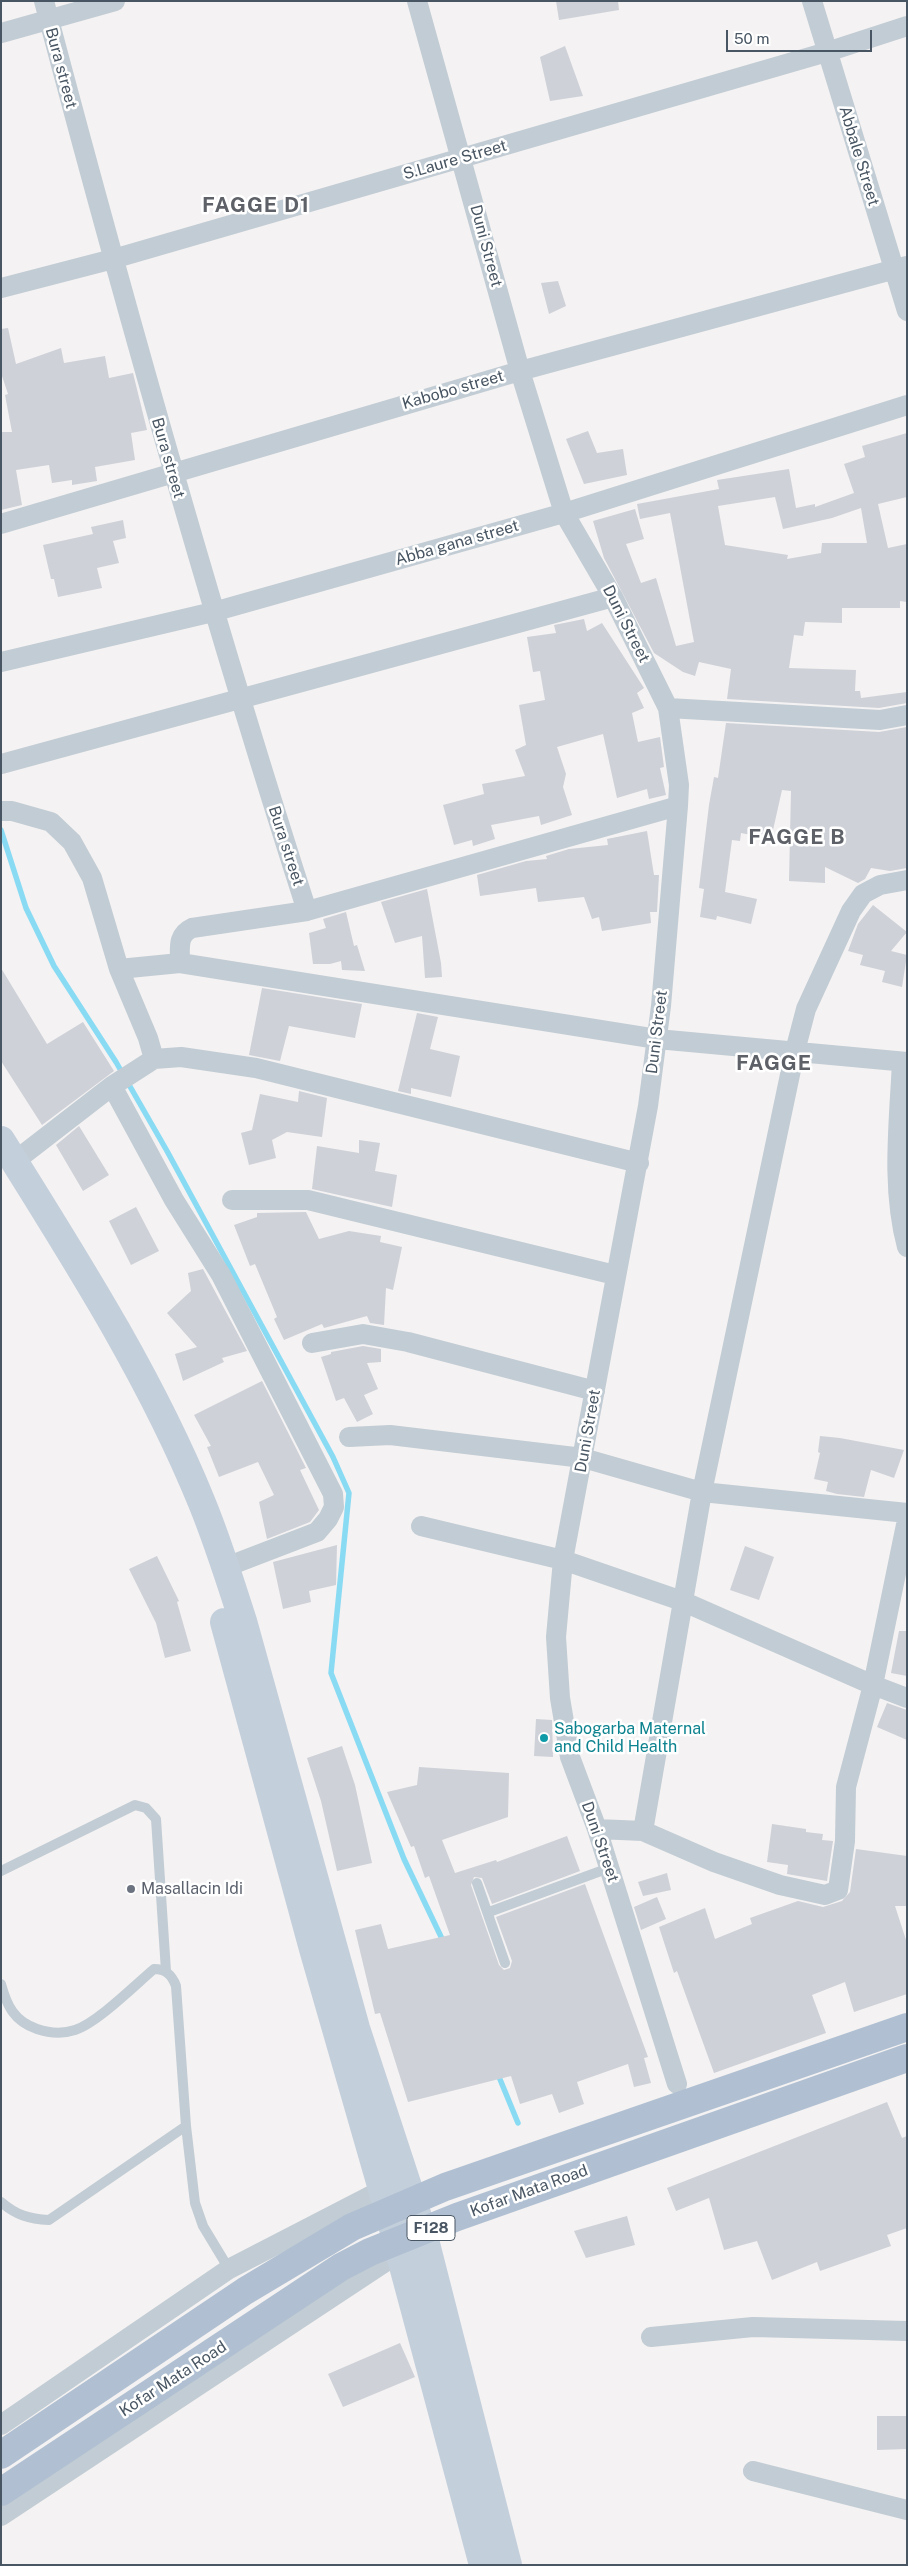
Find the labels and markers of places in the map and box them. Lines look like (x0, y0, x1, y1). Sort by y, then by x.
place label: Sabogarba Maternal and Child Health (554, 1719, 706, 1757)
marker: Sabogarba Maternal and Child Health (538, 1732, 550, 1744)
place label: Masallacin Idi (141, 1879, 243, 1899)
marker: Masallacin Idi (125, 1883, 137, 1895)

